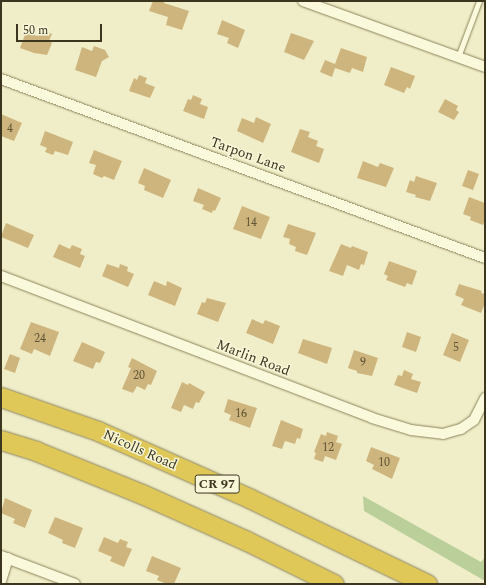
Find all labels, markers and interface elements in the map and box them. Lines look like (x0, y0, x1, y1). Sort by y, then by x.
scale bar (18, 16, 104, 42)
text: 50 m (23, 21, 48, 40)
house number: 4 (7, 122, 13, 136)
street label: Tarpon Lane (208, 134, 288, 176)
house number: 14 (245, 216, 257, 230)
house number: 24 (34, 332, 46, 346)
street label: Marlin Road (214, 336, 292, 380)
house number: 5 (453, 341, 459, 355)
house number: 9 (360, 356, 366, 370)
house number: 20 (133, 369, 145, 383)
house number: 16 (235, 407, 247, 421)
street label: Nicolls Road (100, 426, 180, 474)
house number: 12 (322, 441, 334, 455)
house number: 10 (378, 456, 390, 470)
road number: CR 97 (194, 473, 240, 495)

